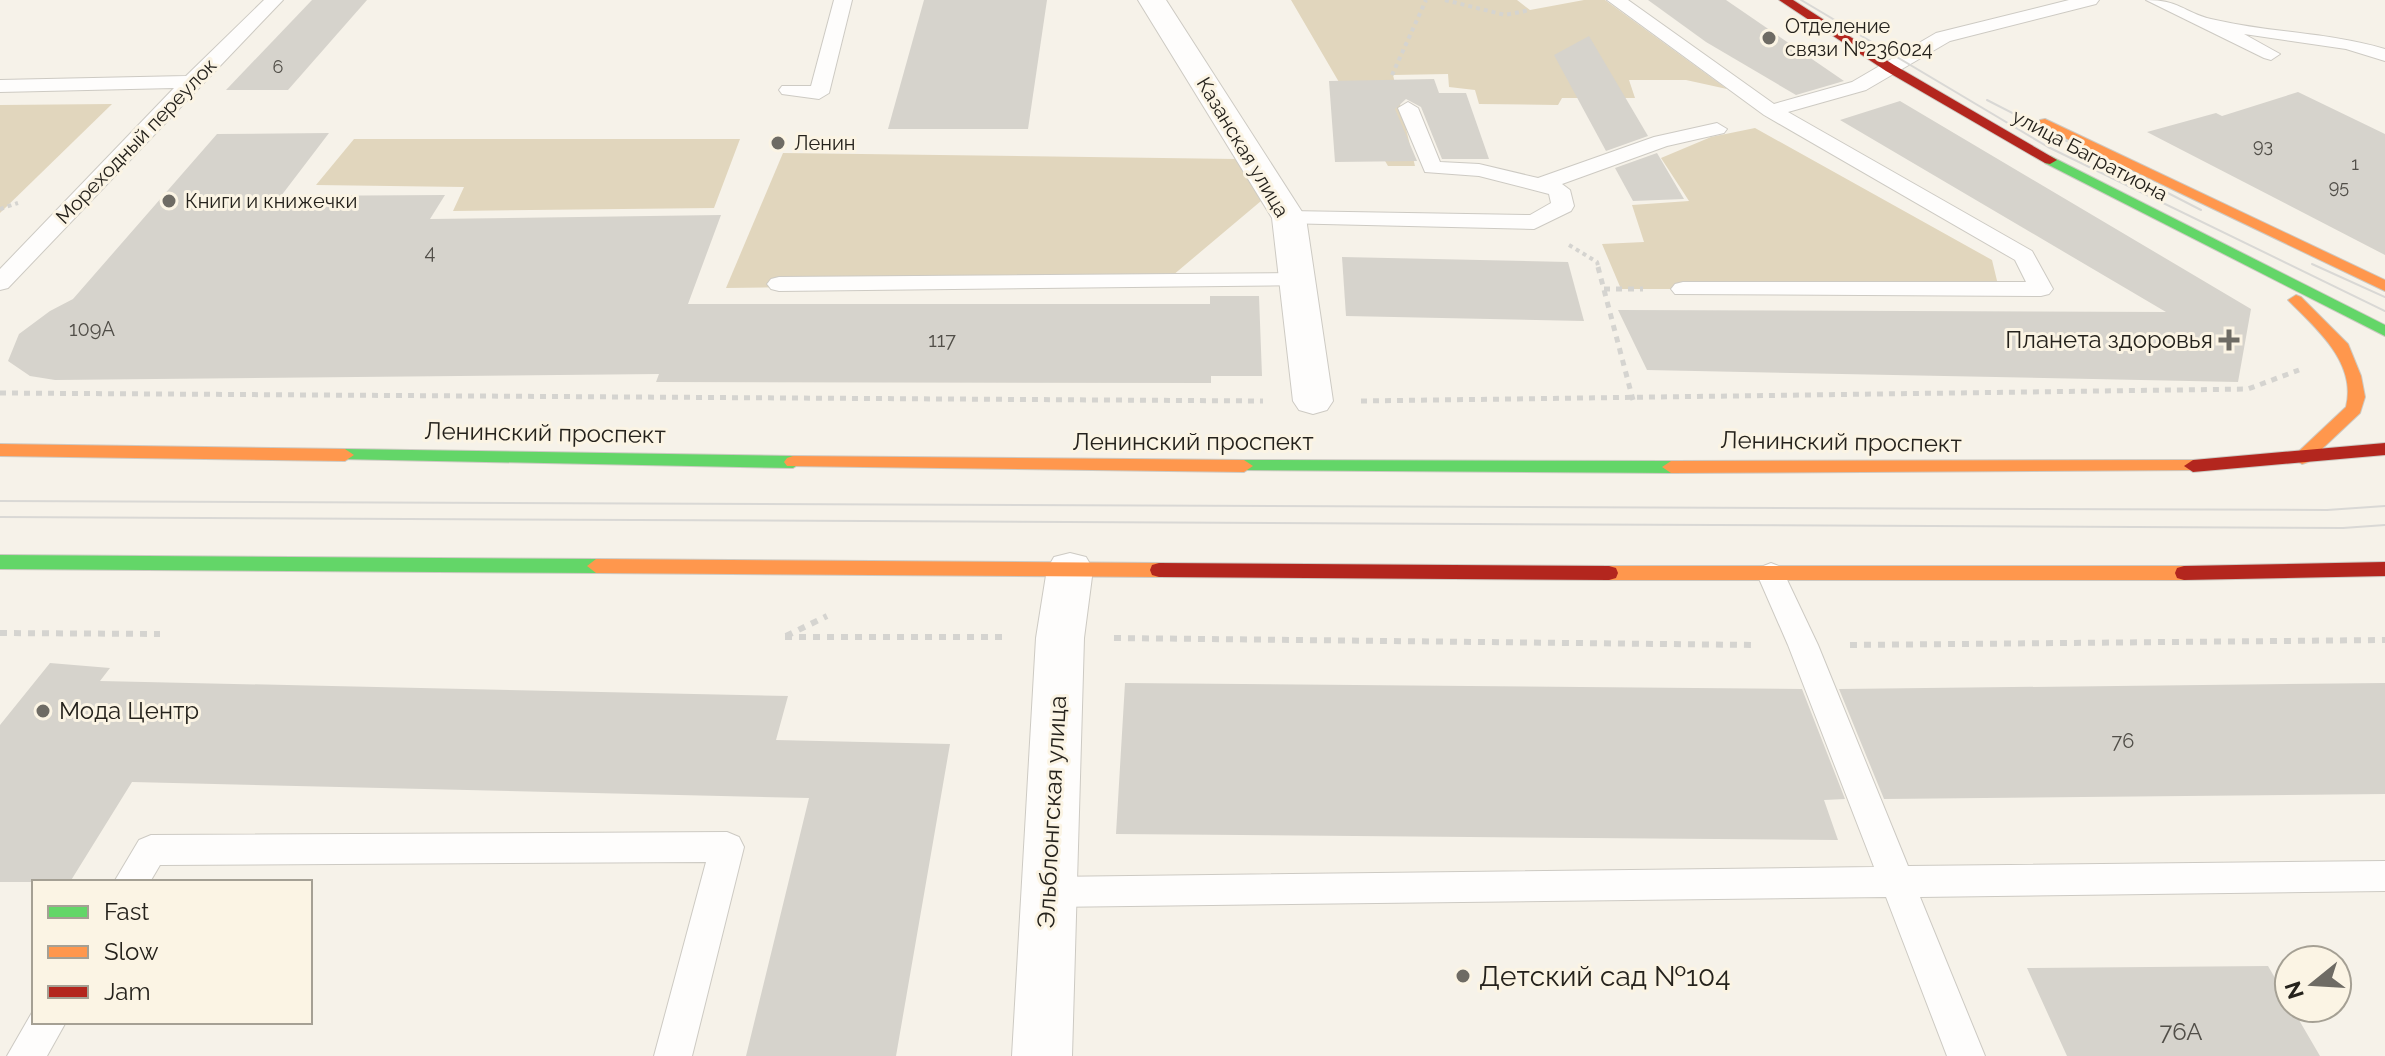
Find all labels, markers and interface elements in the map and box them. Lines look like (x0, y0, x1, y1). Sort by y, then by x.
place label: Отделение связи №236024 (1785, 14, 1933, 61)
marker: Отделение связи №236024 (1760, 29, 1778, 47)
street label: Мореходный переулок (51, 53, 221, 229)
house number: 6 (273, 56, 284, 77)
street label: Казанская улица (1192, 73, 1294, 221)
street label: улица Багратиона (2008, 104, 2172, 206)
place label: Ленин (794, 131, 855, 155)
marker: Ленин (769, 134, 787, 152)
house number: 93 (2253, 135, 2273, 156)
house number: 1 (2351, 153, 2359, 174)
house number: 95 (2329, 176, 2349, 197)
place label: Книги и книжечки (185, 189, 357, 213)
marker: Книги и книжечки (160, 192, 178, 210)
house number: 4 (425, 240, 436, 264)
house number: 109А (69, 317, 115, 341)
place label: Планета здоровья (2005, 325, 2213, 354)
house number: 117 (928, 328, 956, 352)
marker: Планета здоровья (2220, 331, 2238, 349)
street label: Ленинский проспект (424, 416, 667, 449)
street label: Ленинский проспект (1720, 425, 1963, 458)
street label: Ленинский проспект (1072, 427, 1314, 456)
street label: Эльблонгская улица (1031, 695, 1072, 929)
place label: Мода Центр (59, 696, 199, 725)
marker: Мода Центр (34, 702, 52, 720)
house number: 76 (2112, 729, 2134, 753)
legend (32, 880, 312, 1024)
text: Fast (104, 897, 149, 926)
text: Slow (104, 937, 159, 966)
north arrow (2273, 944, 2353, 1024)
place label: Детский сад №104 (1479, 960, 1730, 993)
marker: Детский сад №104 (1454, 967, 1472, 985)
text: Jam (104, 977, 150, 1006)
text: N (2279, 978, 2309, 1002)
house number: 76А (2159, 1017, 2203, 1046)

